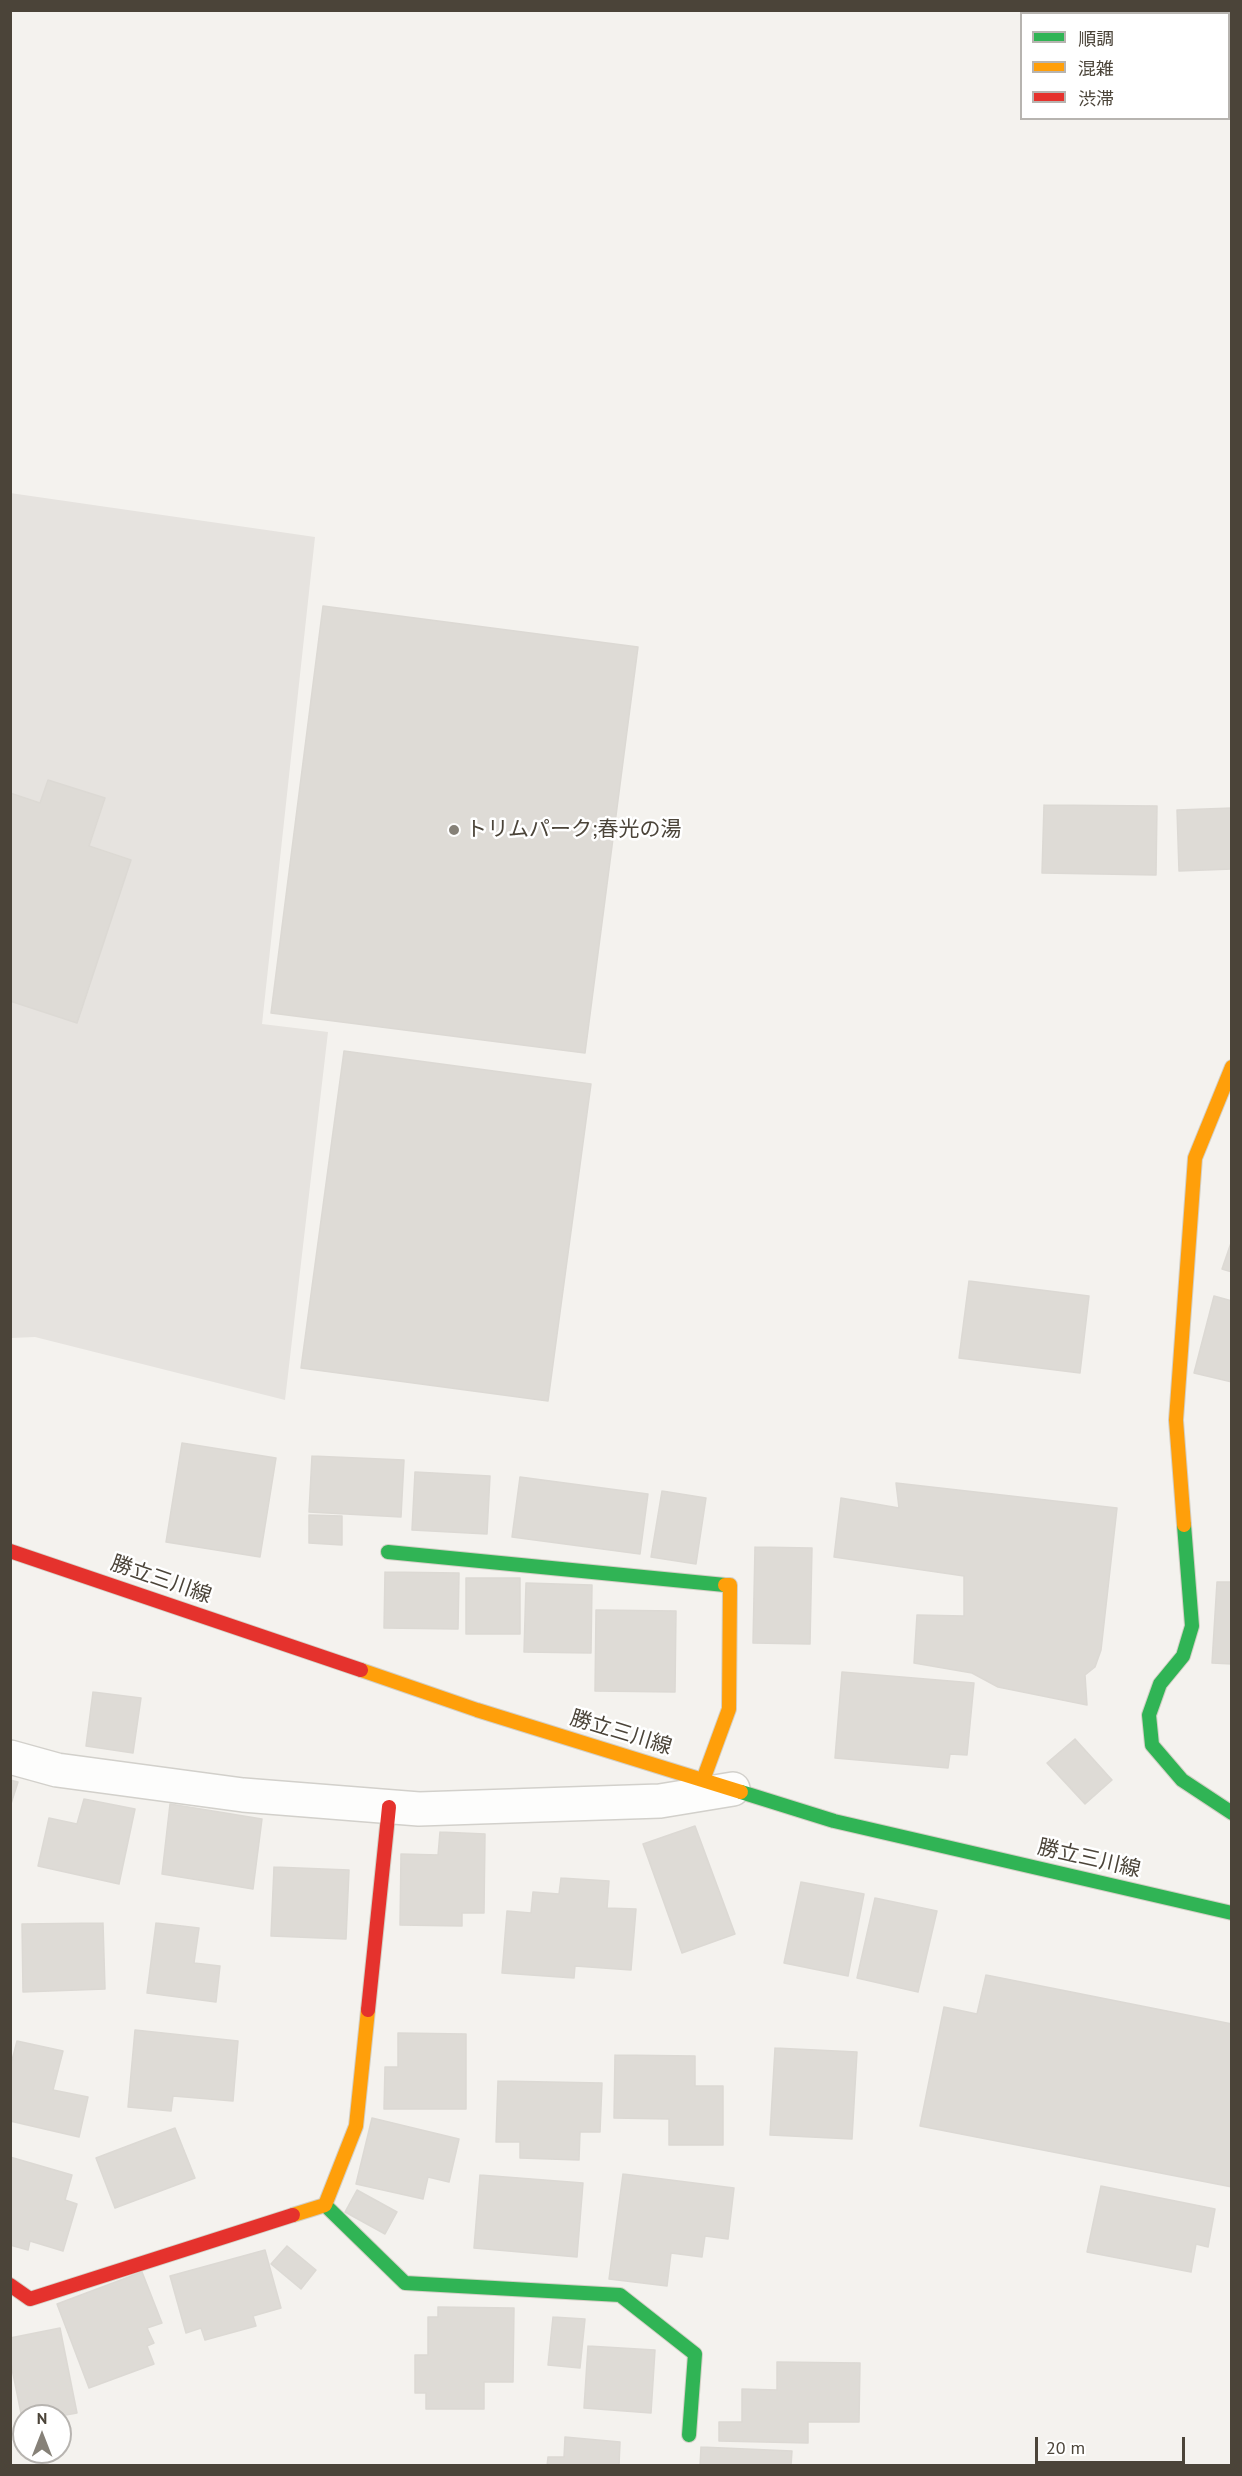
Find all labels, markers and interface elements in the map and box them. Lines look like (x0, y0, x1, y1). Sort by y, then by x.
legend (1020, 12, 1230, 120)
text: 順調 (1078, 27, 1114, 50)
text: 混雑 (1078, 57, 1114, 80)
text: 渋滞 (1078, 87, 1114, 110)
place label: トリムパーク;春光の湯 (466, 817, 681, 843)
marker: トリムパーク;春光の湯 (447, 823, 461, 837)
street label: 勝立三川線 (107, 1551, 215, 1609)
street label: 勝立三川線 (567, 1706, 675, 1760)
street label: 勝立三川線 (1035, 1835, 1143, 1883)
north arrow (12, 2404, 72, 2464)
text: N (37, 2408, 47, 2428)
scale bar (1038, 2425, 1188, 2463)
text: 20 m (1046, 2436, 1085, 2459)

